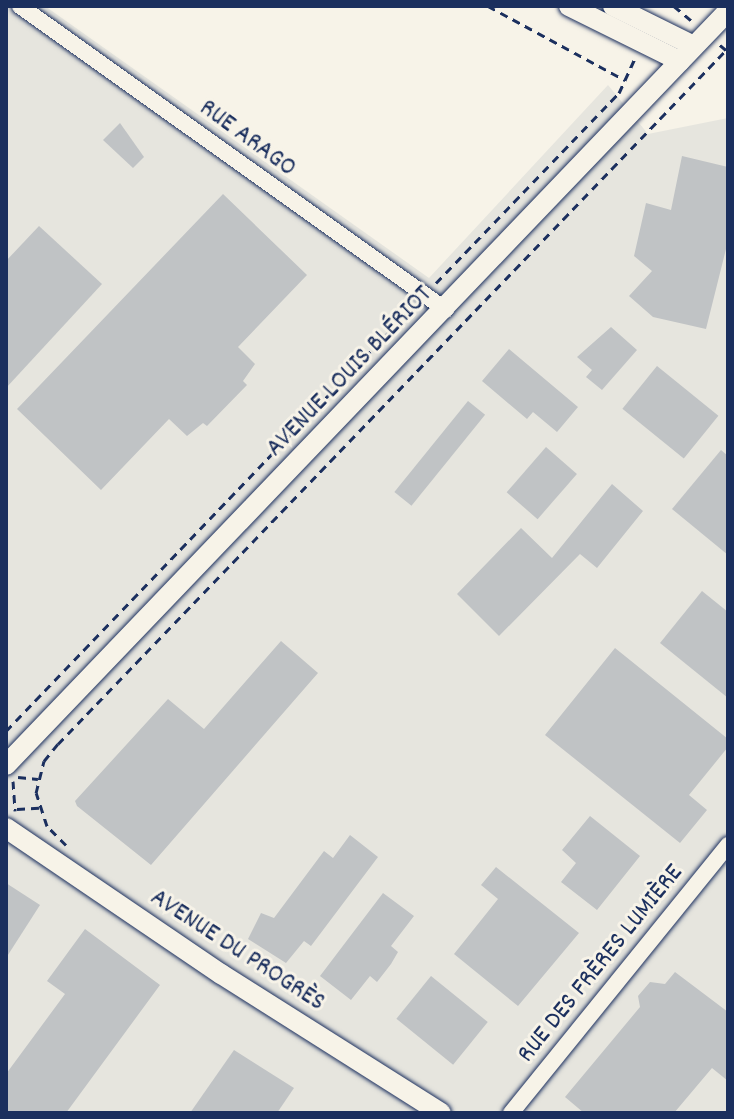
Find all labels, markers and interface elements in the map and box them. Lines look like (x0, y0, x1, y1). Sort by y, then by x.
street label: RUE ARAGO (193, 93, 301, 185)
street label: AVENUE LOUIS BLÉRIOT (260, 280, 440, 464)
street label: RUE DES FRÈRES LUMIÈRE (511, 858, 691, 1070)
street label: AVENUE DU PROGRÈS (144, 883, 330, 1019)

